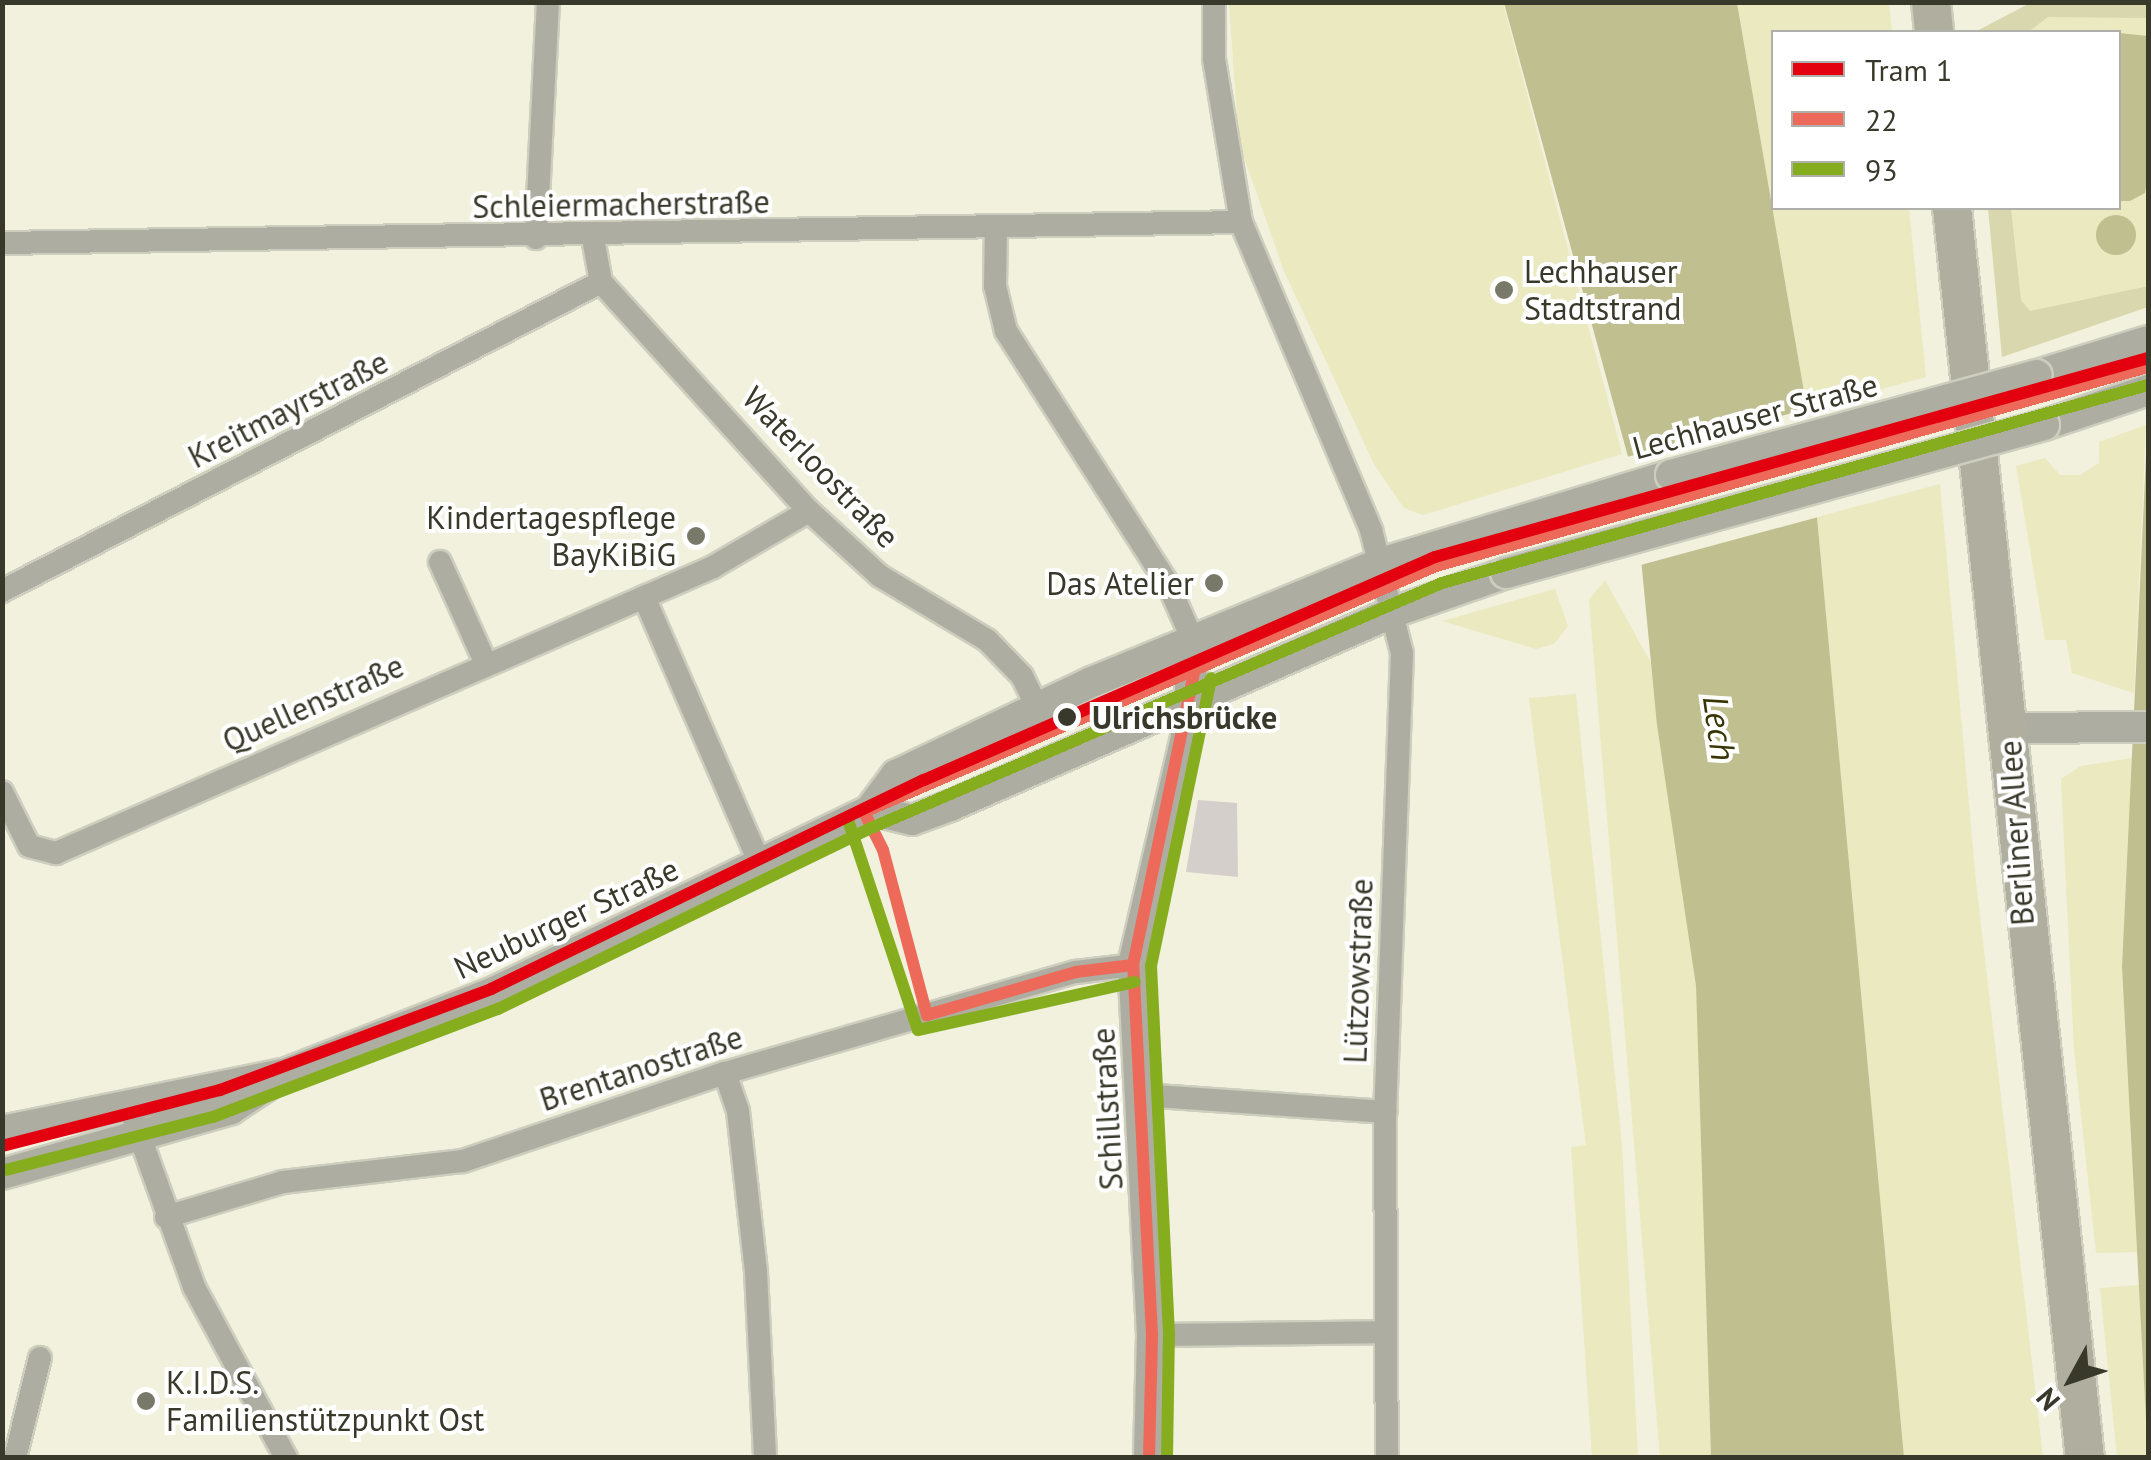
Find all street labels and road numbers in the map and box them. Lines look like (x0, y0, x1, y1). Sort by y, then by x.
street label: Schleiermacherstraße (472, 182, 770, 226)
street label: Kreitmayrstraße (182, 342, 394, 476)
street label: Lechhauser Straße (1628, 365, 1882, 467)
street label: Waterloostraße (735, 379, 907, 555)
street label: Quellenstraße (217, 646, 409, 760)
street label: Berliner Allee (1990, 739, 2042, 927)
street label: Neuburger Straße (448, 849, 684, 987)
street label: Lützowstraße (1336, 878, 1380, 1064)
street label: Brentanostraße (535, 1017, 747, 1119)
street label: Schillstraße (1084, 1027, 1130, 1191)

